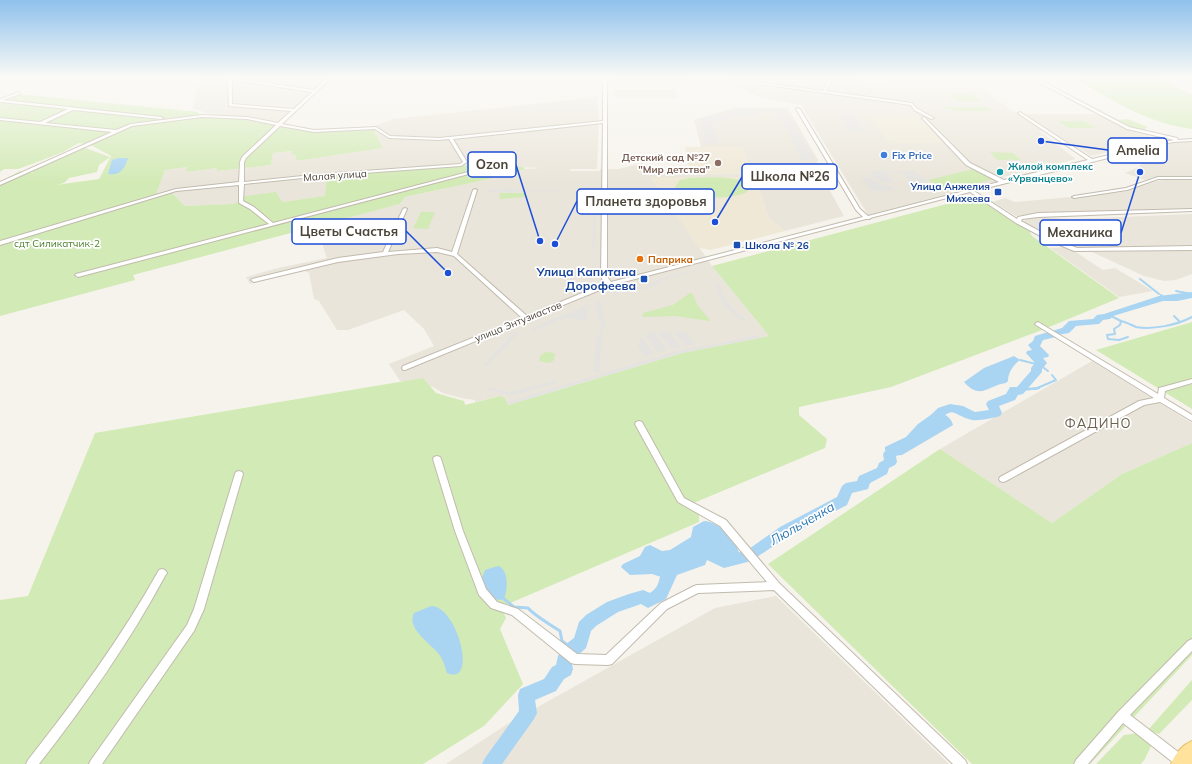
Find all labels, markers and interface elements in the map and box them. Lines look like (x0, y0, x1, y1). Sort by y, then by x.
callout: Amelia (1108, 138, 1167, 163)
text: Amelia (1116, 142, 1160, 158)
place label: Fix Price (892, 149, 933, 162)
marker: Fix Price (879, 150, 889, 160)
place label: Детский сад №27 "Мир детства" (622, 151, 710, 176)
callout: Ozon (468, 152, 516, 177)
text: Ozon (476, 156, 508, 172)
marker: Детский сад №27 "Мир детства" (713, 158, 723, 168)
place label: Жилой комплекс «Урванцево» (1008, 160, 1093, 185)
callout: Школа №26 (742, 164, 837, 189)
street label: Малая улица (303, 167, 367, 184)
marker: Жилой комплекс «Урванцево» (995, 167, 1005, 177)
text: Школа №26 (750, 168, 830, 184)
place label: Улица Анжелия Михеева (910, 180, 990, 205)
marker: Улица Анжелия Михеева (993, 187, 1003, 197)
callout: Планета здоровья (577, 189, 714, 214)
text: Планета здоровья (585, 193, 707, 209)
callout: Цветы Счастья (292, 219, 406, 244)
callout: Механика (1040, 220, 1121, 245)
text: Цветы Счастья (300, 223, 398, 239)
text: Механика (1047, 224, 1113, 240)
park label: сдт Силикатчик-2 (14, 237, 100, 250)
place label: Школа № 26 (745, 239, 809, 252)
marker: Школа № 26 (732, 240, 742, 250)
place label: Паприка (648, 253, 693, 266)
marker: Паприка (635, 254, 645, 264)
place label: Улица Капитана Дорофеева (536, 264, 636, 293)
marker: Улица Капитана Дорофеева (639, 274, 649, 284)
street label: улица Энтузиастов (473, 298, 564, 345)
district label: ФАДИНО (1065, 415, 1131, 431)
water label: Люльченка (766, 498, 837, 548)

